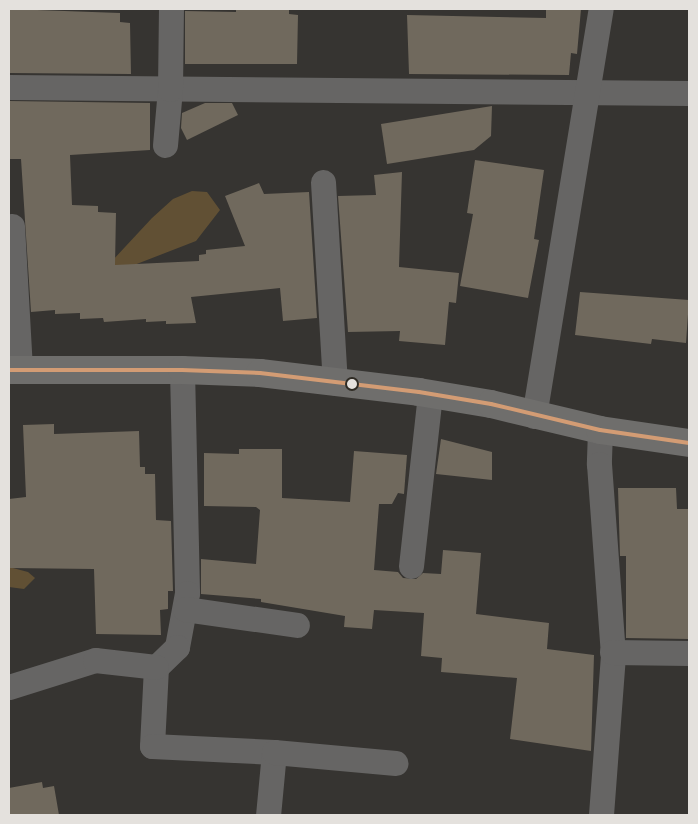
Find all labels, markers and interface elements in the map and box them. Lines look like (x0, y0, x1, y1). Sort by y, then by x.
unlabelled marker (347, 379, 357, 389)

